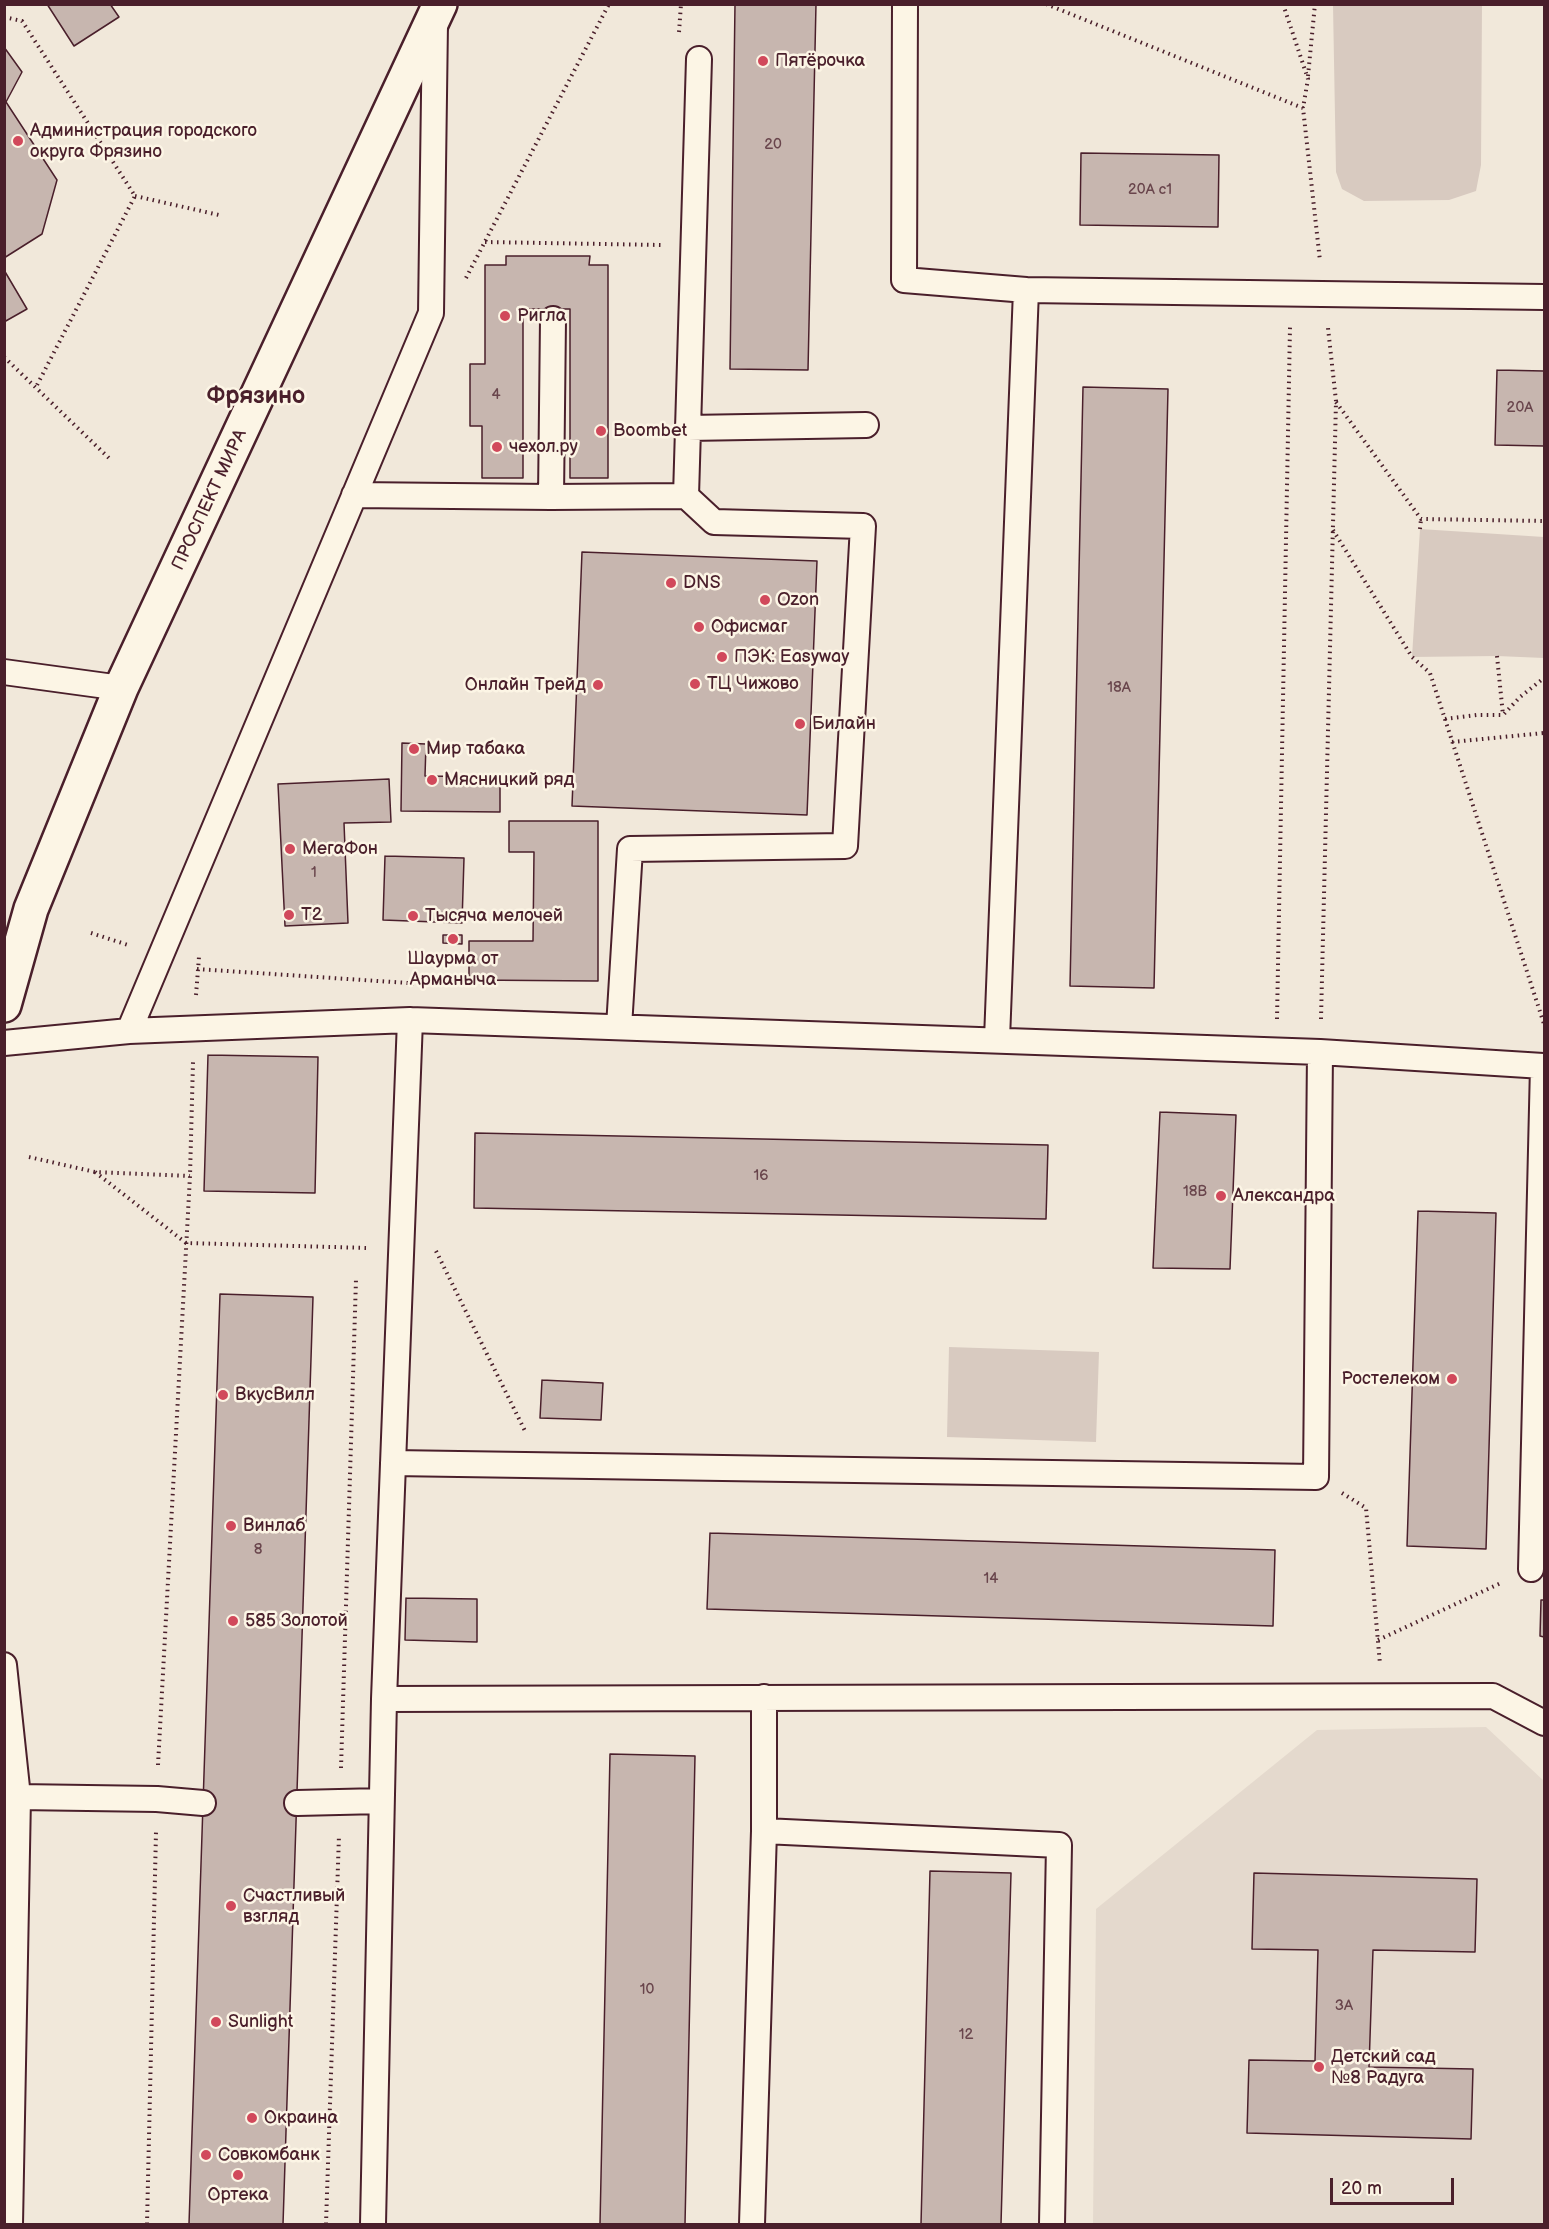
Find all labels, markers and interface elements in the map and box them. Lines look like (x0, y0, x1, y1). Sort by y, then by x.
place label: Пятёрочка (775, 50, 865, 72)
marker: Пятёрочка (756, 54, 770, 68)
place label: Администрация городского округа Фрязино (30, 120, 257, 162)
marker: Администрация городского округа Фрязино (11, 134, 25, 148)
house number: 20 (764, 136, 782, 154)
house number: 20А с1 (1128, 181, 1172, 199)
place label: Ригла (517, 305, 566, 327)
marker: Ригла (498, 309, 512, 323)
district label: Фрязино (207, 383, 305, 411)
house number: 4 (491, 386, 501, 404)
house number: 20А (1507, 399, 1533, 417)
place label: Boombet (613, 420, 687, 442)
marker: Boombet (594, 424, 608, 438)
street label: ПРОСПЕКТ МИРА (168, 426, 252, 574)
place label: чехол.ру (509, 436, 578, 458)
marker: чехол.ру (490, 440, 504, 454)
place label: DNS (683, 572, 721, 594)
marker: DNS (664, 576, 678, 590)
place label: Ozon (777, 589, 819, 611)
marker: Ozon (758, 593, 772, 607)
place label: Офисмаг (711, 616, 787, 638)
marker: Офисмаг (692, 620, 706, 634)
place label: ПЭК: Easyway (734, 646, 849, 668)
marker: ПЭК: Easyway (715, 650, 729, 664)
place label: ТЦ Чижово (707, 673, 799, 695)
place label: Онлайн Трейд (465, 674, 586, 696)
marker: ТЦ Чижово (688, 677, 702, 691)
marker: Онлайн Трейд (591, 678, 605, 692)
house number: 18А (1107, 679, 1131, 697)
place label: Билайн (812, 713, 876, 735)
marker: Билайн (793, 717, 807, 731)
place label: Мир табака (426, 738, 525, 760)
marker: Мир табака (407, 742, 421, 756)
place label: Мясницкий ряд (444, 769, 575, 791)
marker: Мясницкий ряд (425, 773, 439, 787)
place label: МегаФон (302, 838, 378, 860)
marker: МегаФон (283, 842, 297, 856)
house number: 1 (311, 864, 317, 882)
place label: T2 (301, 904, 322, 926)
place label: Тысяча мелочей (425, 905, 563, 927)
marker: T2 (282, 908, 296, 922)
marker: Тысяча мелочей (406, 909, 420, 923)
marker: Шаурма от Арманыча (446, 932, 460, 946)
place label: Шаурма от Арманыча (407, 948, 499, 990)
house number: 16 (754, 1167, 768, 1185)
house number: 18В (1183, 1183, 1207, 1201)
place label: Александра (1233, 1185, 1335, 1207)
marker: Александра (1214, 1189, 1228, 1203)
place label: Ростелеком (1341, 1368, 1440, 1390)
marker: Ростелеком (1445, 1372, 1459, 1386)
place label: ВкусВилл (235, 1384, 315, 1406)
marker: ВкусВилл (216, 1388, 230, 1402)
place label: Винлаб (243, 1515, 305, 1537)
marker: Винлаб (224, 1519, 238, 1533)
house number: 8 (254, 1541, 262, 1559)
house number: 14 (984, 1570, 998, 1588)
place label: 585 Золотой (245, 1610, 348, 1632)
marker: 585 Золотой (226, 1614, 240, 1628)
place label: Счастливый взгляд (243, 1885, 345, 1928)
marker: Счастливый взгляд (224, 1899, 238, 1913)
house number: 10 (640, 1981, 654, 1999)
house number: 3А (1335, 1997, 1353, 2015)
place label: Sunlight (228, 2011, 293, 2033)
marker: Sunlight (209, 2015, 223, 2029)
house number: 12 (959, 2026, 973, 2044)
place label: Детский сад №8 Радуга (1331, 2046, 1436, 2088)
marker: Детский сад №8 Радуга (1312, 2060, 1326, 2074)
place label: Окраина (264, 2107, 338, 2129)
marker: Окраина (245, 2111, 259, 2125)
place label: Совкомбанк (218, 2144, 320, 2166)
marker: Совкомбанк (199, 2148, 213, 2162)
scale bar (1333, 2166, 1458, 2204)
marker: Ортека (231, 2168, 245, 2182)
text: 20 m (1341, 2178, 1382, 2199)
place label: Ортека (207, 2184, 269, 2206)

